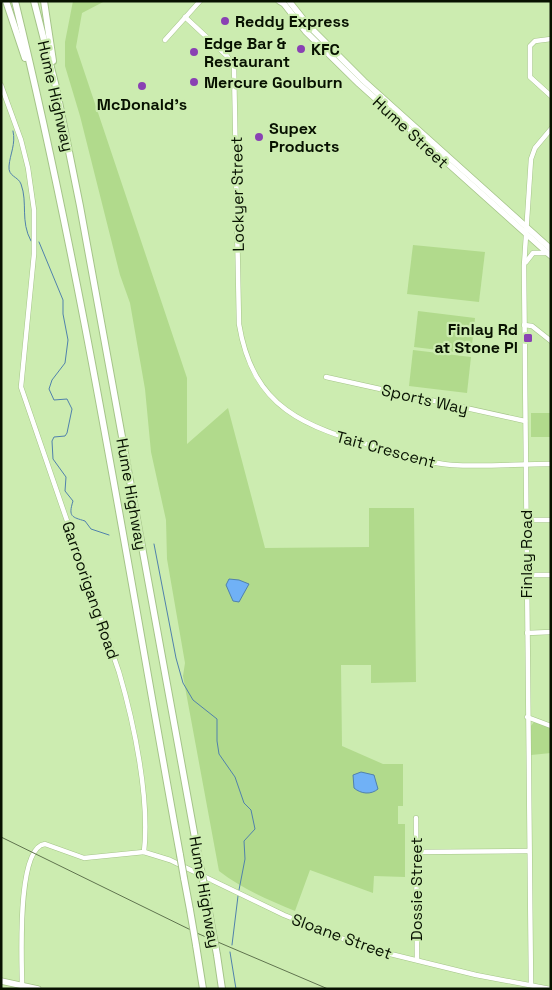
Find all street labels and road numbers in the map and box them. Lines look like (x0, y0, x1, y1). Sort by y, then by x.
street label: Hume Highway (33, 38, 79, 154)
street label: Hume Street (368, 92, 453, 173)
street label: Lockyer Street (226, 136, 249, 252)
street label: Sports Way (379, 379, 470, 420)
street label: Tait Crescent (334, 426, 438, 473)
street label: Hume Highway (111, 436, 152, 552)
street label: Finlay Road (516, 510, 537, 598)
street label: Garroorigang Road (57, 519, 124, 662)
street label: Hume Highway (184, 834, 225, 950)
street label: Dossie Street (406, 837, 427, 941)
street label: Sloane Street (289, 909, 395, 964)

